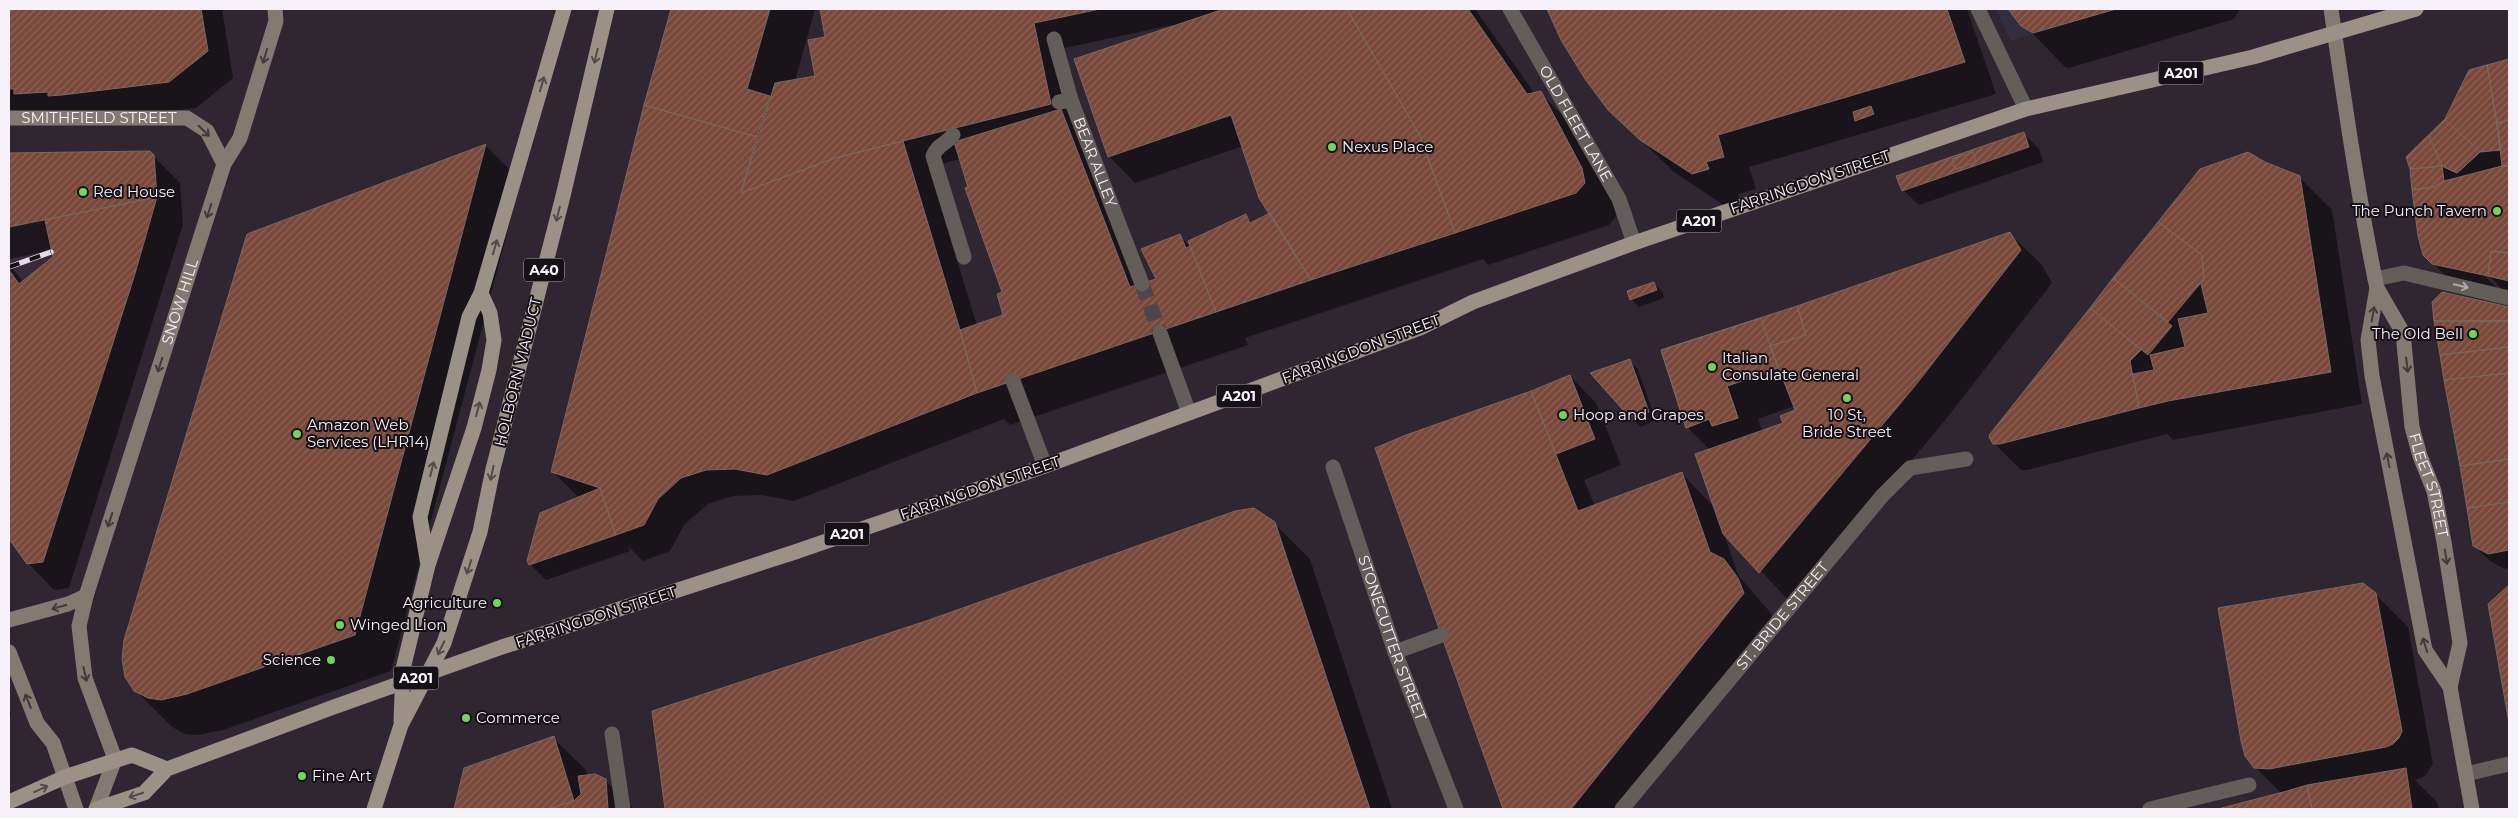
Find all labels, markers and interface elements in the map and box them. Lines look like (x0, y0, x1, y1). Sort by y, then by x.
one-way arrow (260, 48, 270, 64)
one-way arrow (591, 48, 600, 64)
street label: OLD FLEET LANE (1535, 62, 1617, 185)
road number: A201 (2158, 62, 2204, 84)
one-way arrow (538, 76, 548, 92)
street label: SMITHFIELD STREET (21, 108, 177, 127)
street label: BEAR ALLEY (1070, 114, 1122, 210)
one-way arrow (198, 125, 210, 137)
place label: Nexus Place (1342, 137, 1433, 156)
marker: Nexus Place (1326, 141, 1338, 153)
street label: FARRINGDON STREET (1727, 145, 1893, 218)
place label: Red House (93, 182, 175, 201)
marker: Red House (77, 186, 89, 198)
place label: The Punch Tavern (2352, 201, 2487, 220)
one-way arrow (204, 202, 214, 218)
marker: The Punch Tavern (2491, 205, 2503, 217)
one-way arrow (553, 206, 563, 222)
road number: A201 (1676, 210, 1722, 232)
one-way arrow (490, 239, 500, 255)
street label: SNOW HILL (157, 256, 202, 347)
road number: A40 (524, 258, 564, 282)
one-way arrow (2453, 282, 2469, 291)
street label: HOLBORN VIADUCT (490, 295, 545, 449)
one-way arrow (2368, 307, 2378, 323)
street label: FARRINGDON STREET (1279, 309, 1443, 388)
place label: The Old Bell (2372, 324, 2463, 343)
marker: The Old Bell (2467, 328, 2479, 340)
place label: Italian Consulate General (1722, 348, 1859, 384)
one-way arrow (2402, 356, 2412, 372)
one-way arrow (154, 357, 164, 373)
marker: Italian Consulate General (1706, 361, 1718, 373)
road number: A201 (1216, 384, 1262, 408)
marker: 10 St, Bride Street (1841, 392, 1853, 404)
one-way arrow (474, 402, 484, 418)
place label: Hoop and Grapes (1573, 405, 1704, 424)
place label: 10 St, Bride Street (1802, 405, 1892, 441)
marker: Hoop and Grapes (1557, 409, 1569, 421)
place label: Amazon Web Services (LHR14) (307, 415, 429, 451)
marker: Amazon Web Services (LHR14) (291, 428, 303, 440)
street label: FLEET STREET (2405, 431, 2453, 539)
street label: FARRINGDON STREET (897, 451, 1063, 524)
one-way arrow (2383, 453, 2392, 469)
one-way arrow (428, 462, 437, 478)
one-way arrow (487, 465, 496, 481)
one-way arrow (105, 512, 114, 528)
road number: A201 (824, 522, 870, 546)
one-way arrow (2441, 549, 2451, 565)
street label: STONECUTTER STREET (1354, 553, 1431, 724)
street label: ST. BRIDE STREET (1732, 557, 1833, 673)
one-way arrow (463, 559, 473, 575)
street label: FARRINGDON STREET (513, 581, 679, 652)
place label: Agriculture (403, 593, 487, 612)
marker: Agriculture (491, 597, 503, 609)
one-way arrow (51, 602, 67, 612)
place label: Winged Lion (350, 615, 446, 634)
marker: Winged Lion (334, 619, 346, 631)
one-way arrow (2420, 638, 2429, 654)
one-way arrow (436, 640, 445, 655)
place label: Science (263, 650, 321, 669)
marker: Science (325, 654, 337, 666)
one-way arrow (81, 666, 90, 682)
road number: A201 (394, 666, 438, 690)
one-way arrow (23, 694, 32, 709)
place label: Commerce (476, 708, 560, 727)
marker: Commerce (460, 712, 472, 724)
place label: Fine Art (312, 766, 372, 785)
marker: Fine Art (296, 770, 308, 782)
one-way arrow (33, 783, 48, 793)
one-way arrow (128, 791, 144, 801)

